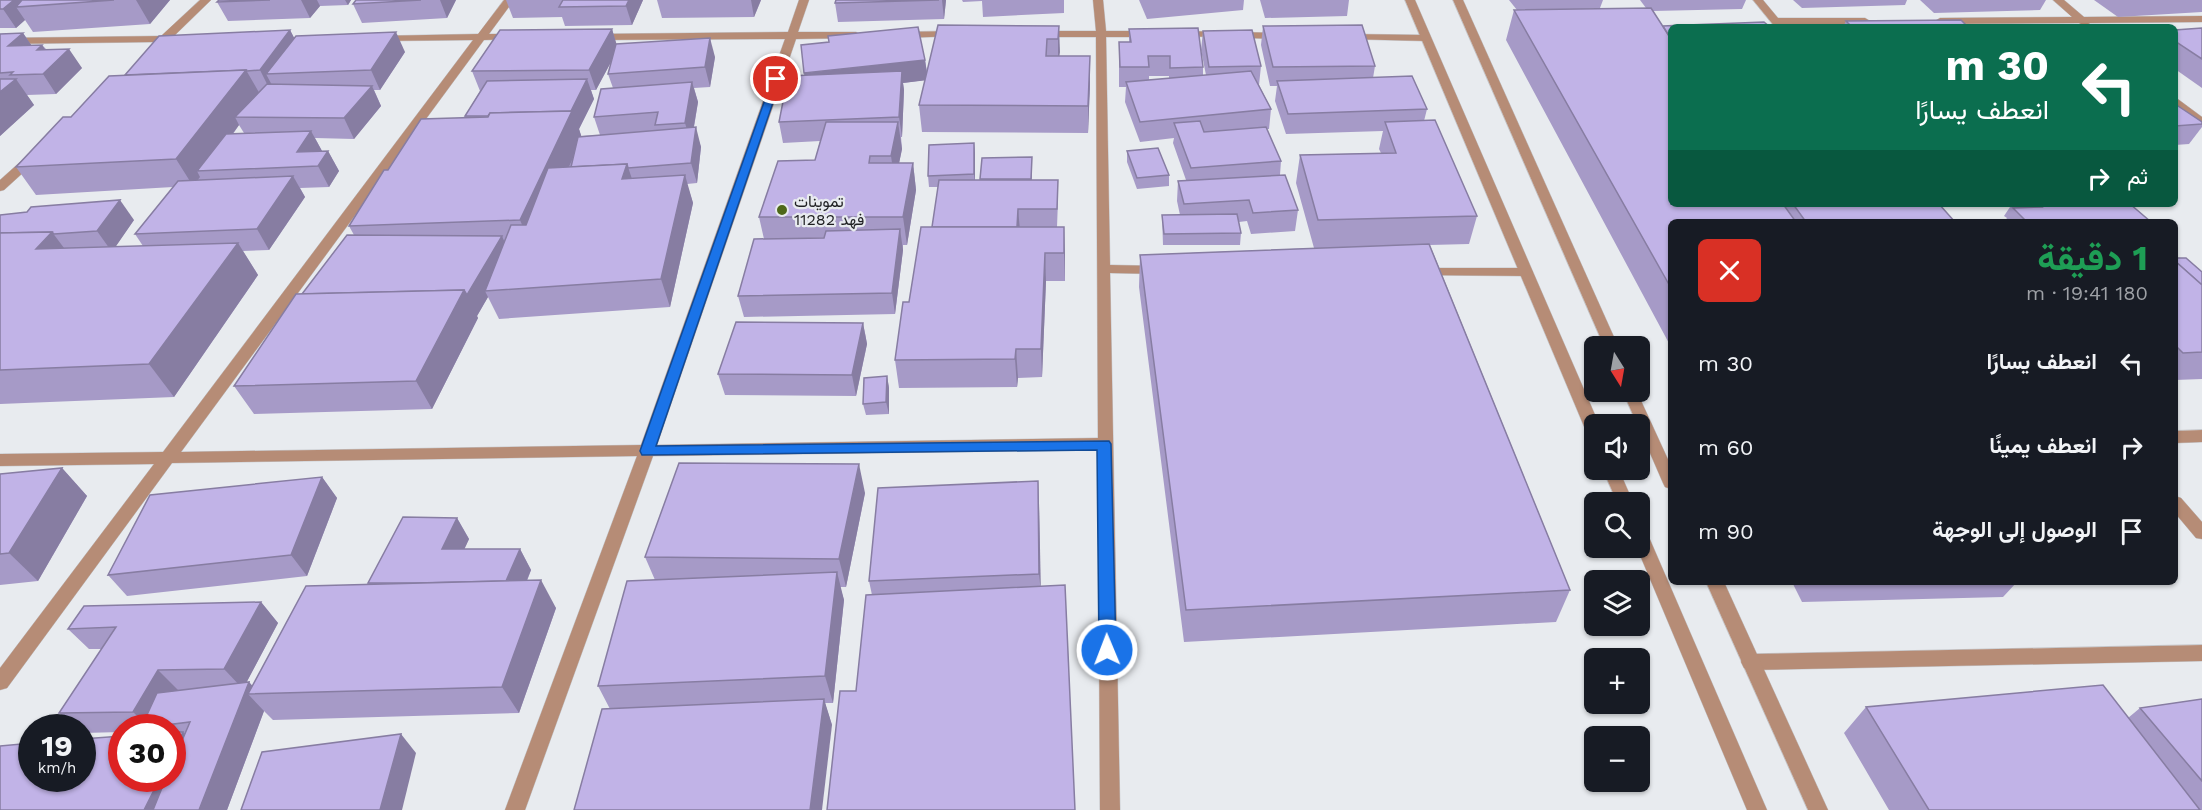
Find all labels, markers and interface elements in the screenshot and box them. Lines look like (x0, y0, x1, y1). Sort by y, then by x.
text: 30 m (1945, 41, 2049, 90)
icon: left (2070, 48, 2148, 126)
pin (750, 53, 801, 104)
icon: arrive (759, 62, 792, 95)
text: انعطف يسارًا (1915, 94, 2049, 126)
icon: right (2082, 162, 2115, 195)
text: ثم (2127, 164, 2148, 189)
place label: تموينات فهد 11282 (794, 192, 864, 230)
marker: تموينات فهد 11282 (775, 203, 789, 217)
text: 1 دقيقة (2037, 237, 2148, 279)
button: close (1698, 239, 1761, 302)
text: 180 m · 19:41 (2026, 281, 2148, 305)
north arrow (1584, 336, 1650, 402)
map controls (1584, 336, 1650, 792)
icon: left (2115, 347, 2148, 380)
text: انعطف يسارًا (1987, 349, 2097, 374)
text: 30 m (1698, 351, 1753, 376)
button: sound (1584, 414, 1650, 480)
icon: right (2115, 431, 2148, 464)
text: انعطف يمينًا (1989, 433, 2097, 458)
text: 60 m (1698, 435, 1754, 460)
button: search (1584, 492, 1650, 558)
icon: arrive (2115, 515, 2148, 548)
text: الوصول إلى الوجهة (1932, 517, 2097, 542)
text: 90 m (1698, 519, 1754, 544)
button: layers (1584, 570, 1650, 636)
position arrow (1075, 618, 1139, 682)
button: + (1584, 648, 1650, 714)
speed limit sign: 30 (108, 714, 186, 792)
button: − (1584, 726, 1650, 792)
text: 19 (41, 728, 73, 763)
text: km/h (38, 759, 76, 777)

